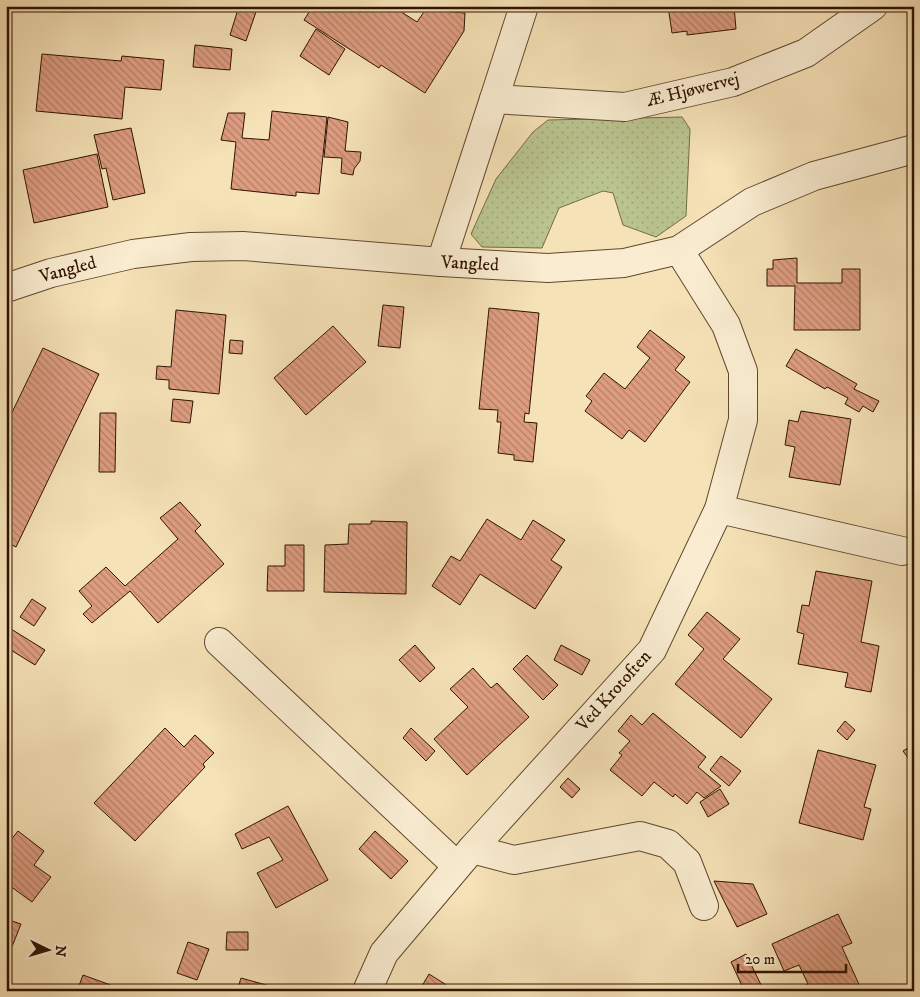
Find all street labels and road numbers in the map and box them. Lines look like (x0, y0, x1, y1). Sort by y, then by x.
street label: Æ Hjøwervej (644, 68, 742, 112)
street label: Vangled (440, 251, 499, 276)
street label: Vangled (36, 252, 99, 288)
street label: Ved Krotoften (571, 645, 657, 737)

